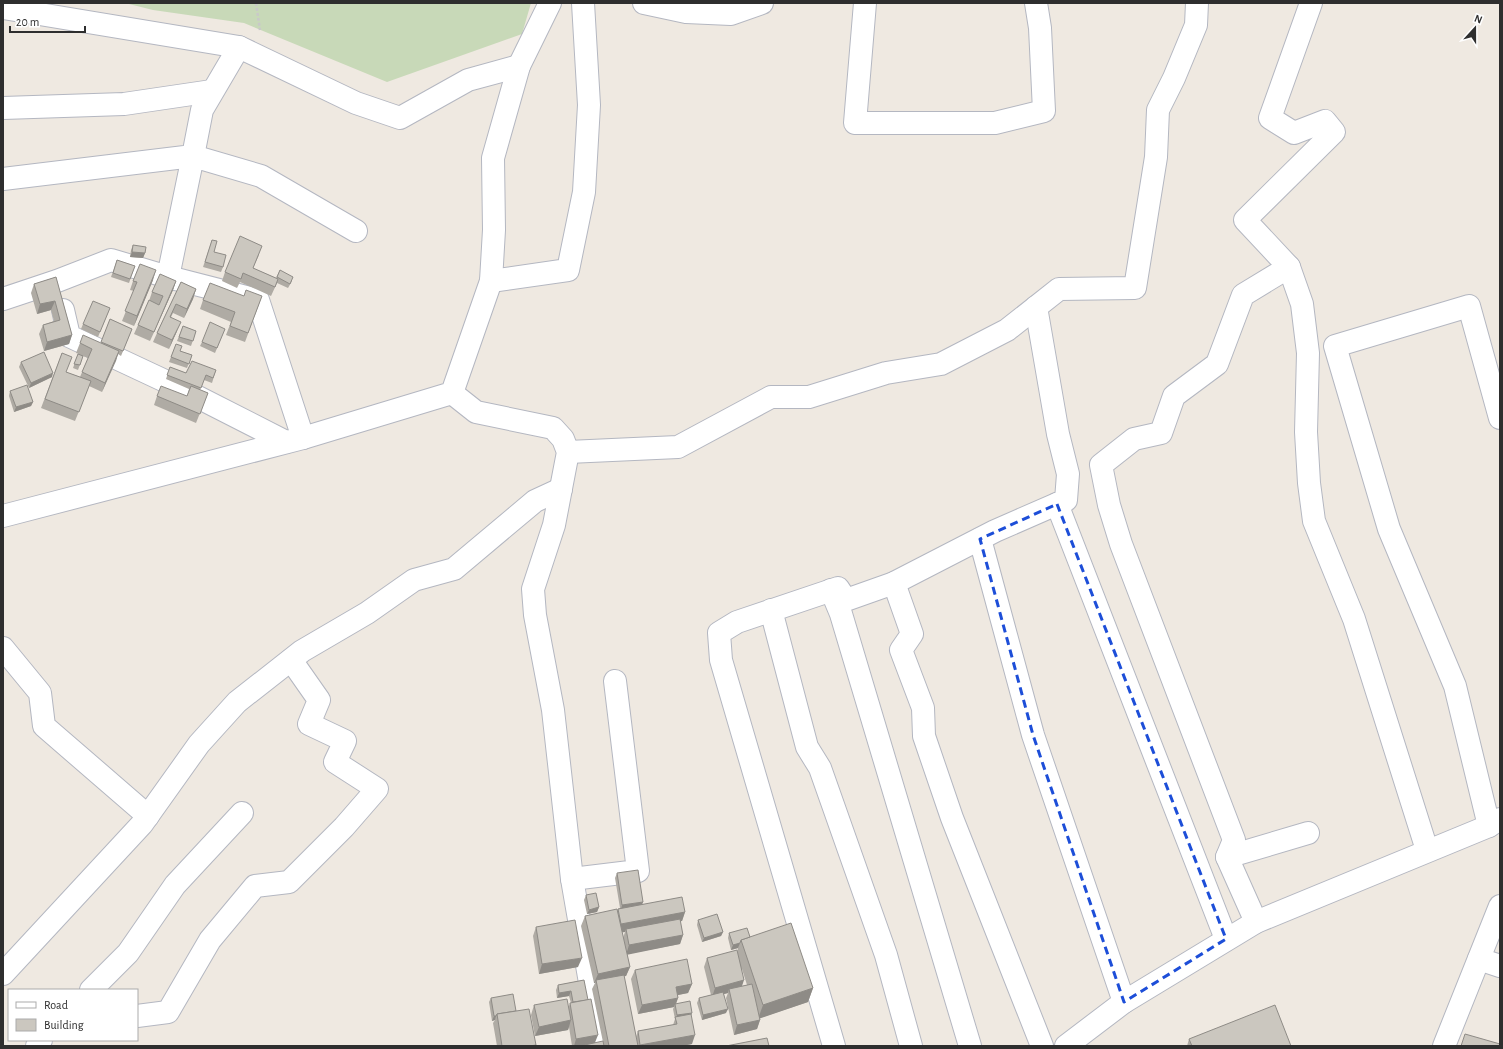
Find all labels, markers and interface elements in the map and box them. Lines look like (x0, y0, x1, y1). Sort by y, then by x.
scale bar (10, 8, 85, 34)
north arrow (1455, 8, 1495, 48)
text: N (1473, 13, 1484, 26)
text: 20 m (16, 16, 39, 28)
legend (8, 989, 138, 1041)
text: Road (44, 999, 68, 1011)
text: Building (44, 1019, 84, 1031)

